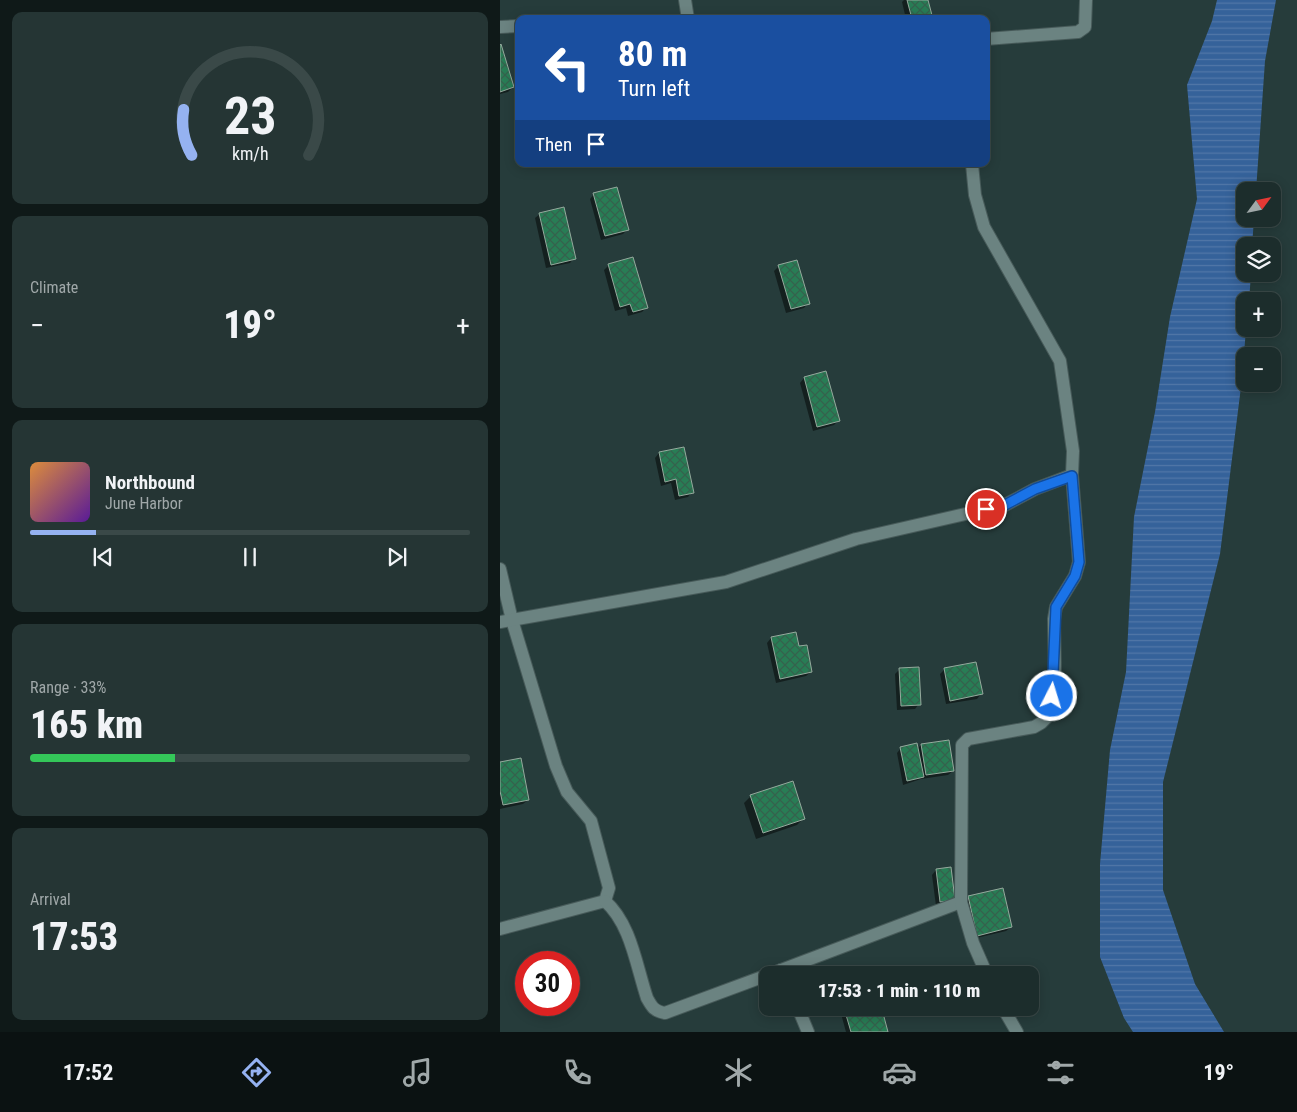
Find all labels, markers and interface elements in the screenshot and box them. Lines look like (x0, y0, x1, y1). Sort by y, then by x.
text: 80 m (618, 34, 687, 75)
icon: left (535, 35, 600, 100)
text: Turn left (618, 76, 690, 101)
text: 23 (224, 86, 276, 147)
icon: arrive (582, 130, 610, 158)
text: Then (535, 133, 572, 156)
text: km/h (232, 143, 268, 164)
north arrow (1236, 182, 1281, 228)
map controls (1236, 182, 1281, 392)
button: layers (1236, 237, 1281, 282)
text: Climate (30, 278, 78, 297)
button: + (1236, 292, 1281, 337)
text: 19° (223, 303, 277, 347)
text: − (30, 309, 44, 342)
text: + (456, 309, 470, 342)
button: − (1236, 347, 1281, 392)
text: Northbound (105, 471, 195, 494)
pin (965, 488, 1007, 530)
text: June Harbor (105, 494, 183, 513)
icon: arrive (972, 495, 1000, 523)
icon: previous (89, 543, 117, 571)
icon: pause (236, 543, 264, 571)
icon: next (383, 543, 411, 571)
position arrow (1025, 669, 1077, 721)
text: Range · 33% (30, 678, 106, 697)
text: 165 km (30, 703, 143, 747)
text: Arrival (30, 890, 71, 909)
text: 17:53 (30, 915, 118, 959)
speed limit sign: 30 (515, 951, 580, 1016)
text: 17:53 · 1 min · 110 m (818, 979, 980, 1002)
icon: directions (239, 1055, 274, 1090)
icon: music (400, 1055, 435, 1090)
icon: phone (560, 1055, 595, 1090)
icon: climate (721, 1055, 756, 1090)
icon: car (882, 1055, 917, 1090)
icon: filters (1043, 1055, 1078, 1090)
text: 17:52 (63, 1060, 113, 1085)
text: 19° (1203, 1060, 1234, 1085)

